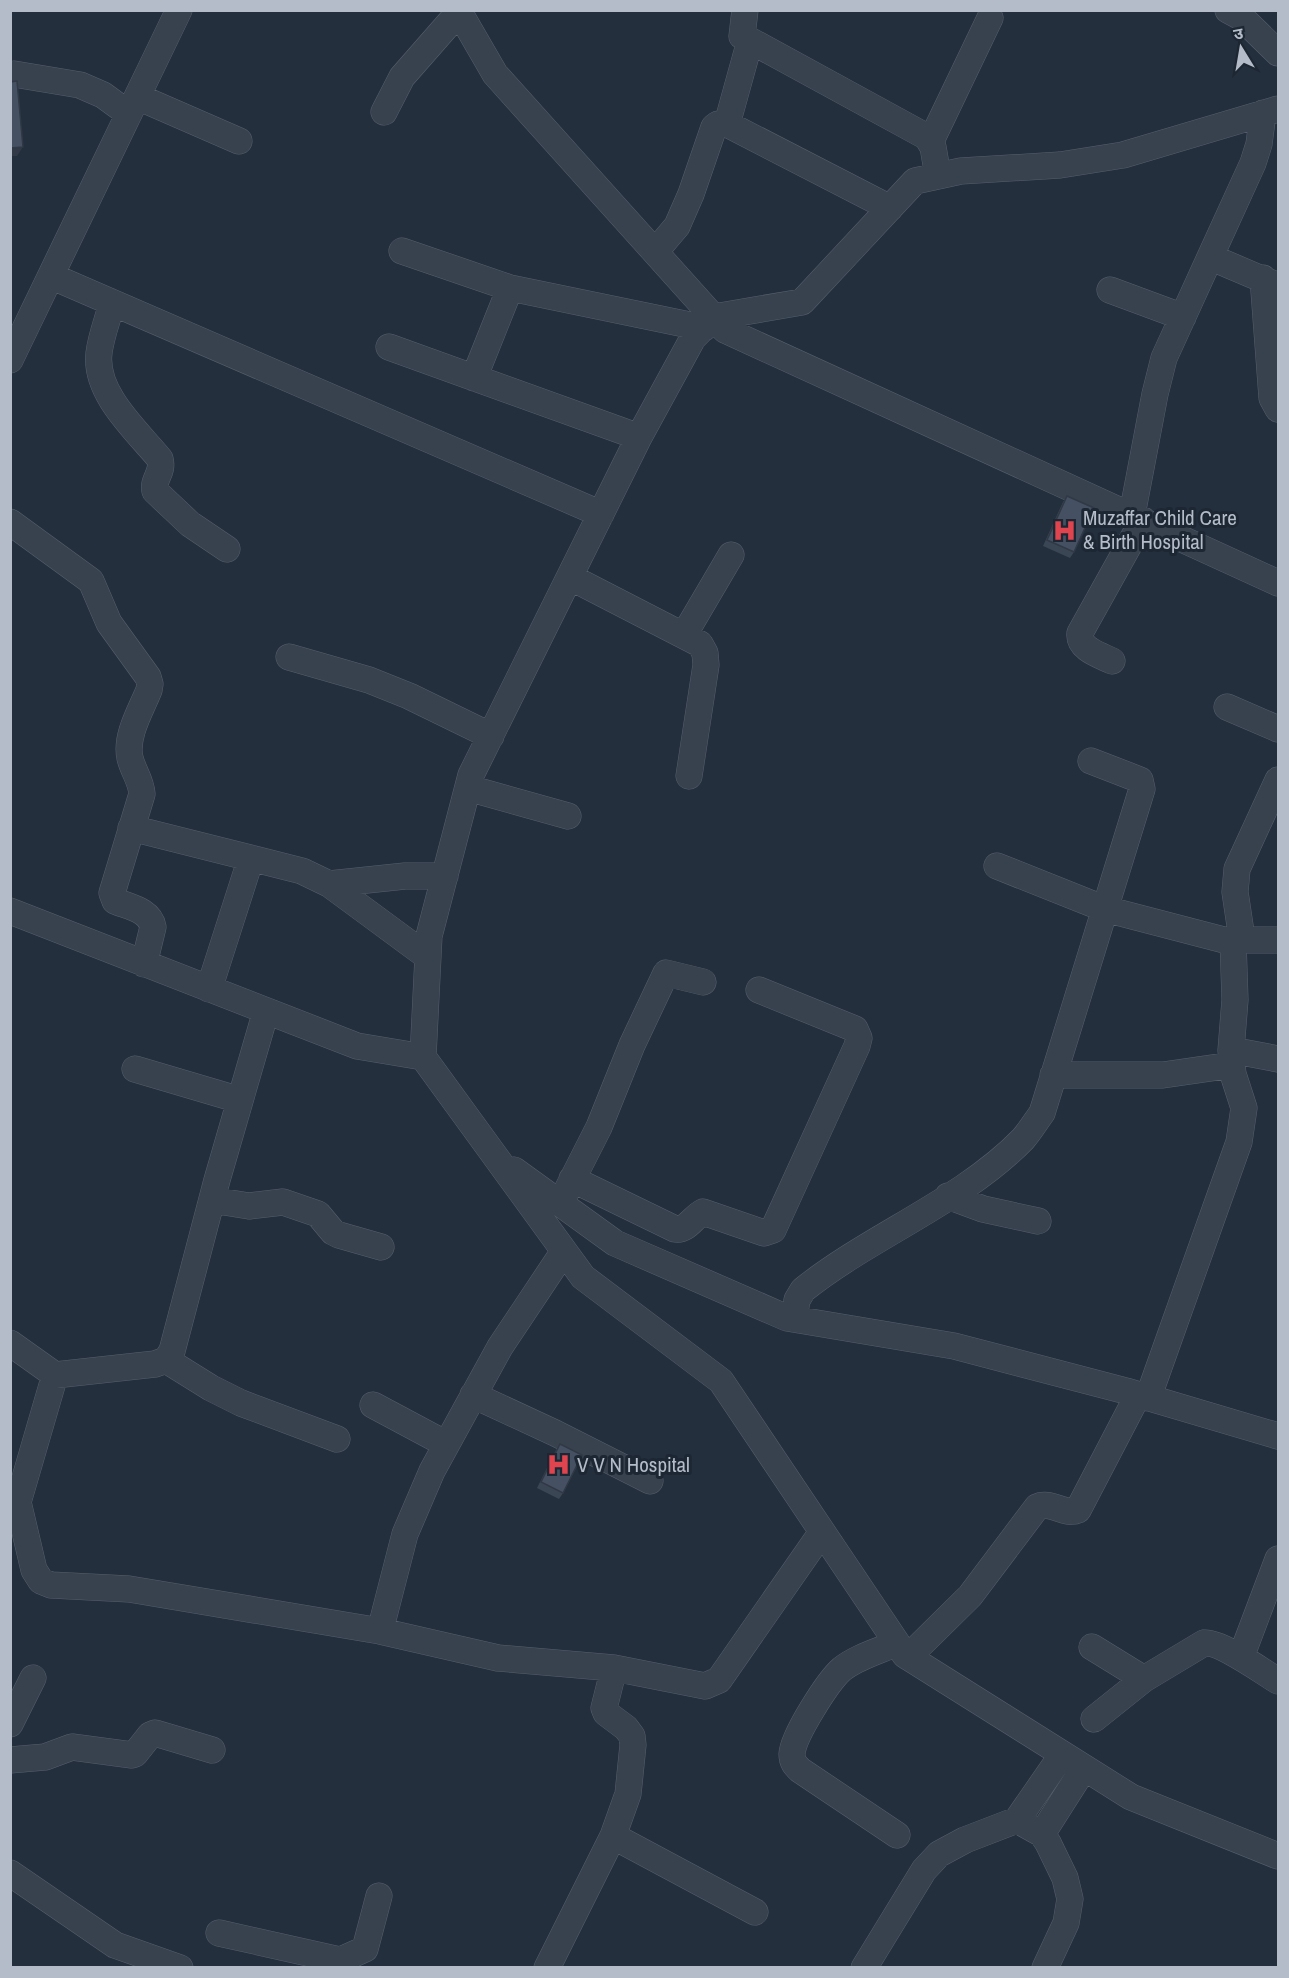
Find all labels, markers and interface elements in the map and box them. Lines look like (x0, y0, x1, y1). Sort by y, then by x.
north arrow (1211, 18, 1271, 78)
text: उ (1231, 21, 1245, 45)
place label: Muzaffar Child Care & Birth Hospital (1083, 503, 1237, 556)
hospital icon: Muzaffar Child Care & Birth Hospital (1052, 517, 1078, 543)
place label: V V N Hospital (577, 1450, 690, 1479)
hospital icon: V V N Hospital (546, 1452, 572, 1478)

